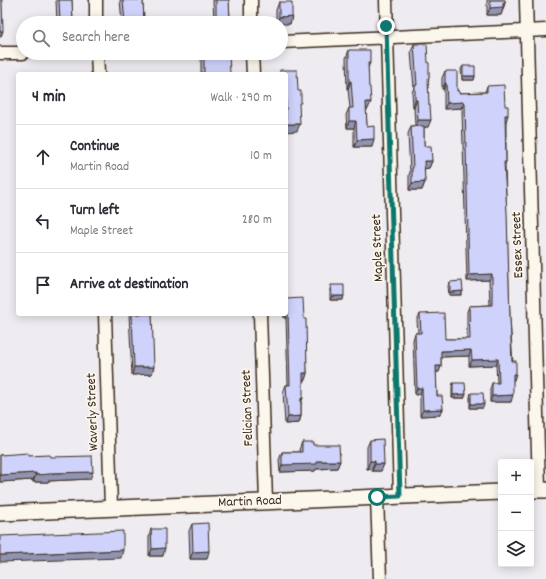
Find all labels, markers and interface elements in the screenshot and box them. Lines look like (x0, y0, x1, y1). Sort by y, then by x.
search box (16, 16, 288, 60)
route end (377, 17, 395, 35)
icon: search (30, 27, 52, 49)
text: Search here (62, 27, 130, 49)
text: 4 min (32, 86, 66, 110)
text: Walk · 290 m (210, 89, 272, 108)
text: Continue (70, 136, 119, 158)
icon: ahead (32, 146, 54, 168)
text: 10 m (250, 147, 272, 166)
text: Martin Road (70, 158, 129, 177)
text: Turn left (70, 200, 119, 222)
icon: left (32, 210, 54, 232)
text: 280 m (242, 211, 272, 230)
street label: Essex Street (507, 211, 529, 279)
street label: Maple Street (367, 214, 389, 282)
text: Maple Street (70, 222, 133, 241)
icon: arrive (32, 274, 54, 296)
text: Arrive at destination (70, 274, 188, 296)
street label: Felician Street (237, 369, 259, 447)
street label: Waverly Street (82, 373, 104, 451)
map controls (498, 459, 534, 567)
button: + (498, 459, 534, 495)
route start (368, 488, 386, 506)
street label: Martin Road (218, 491, 282, 513)
button: − (498, 495, 534, 531)
button: layers (498, 531, 534, 567)

